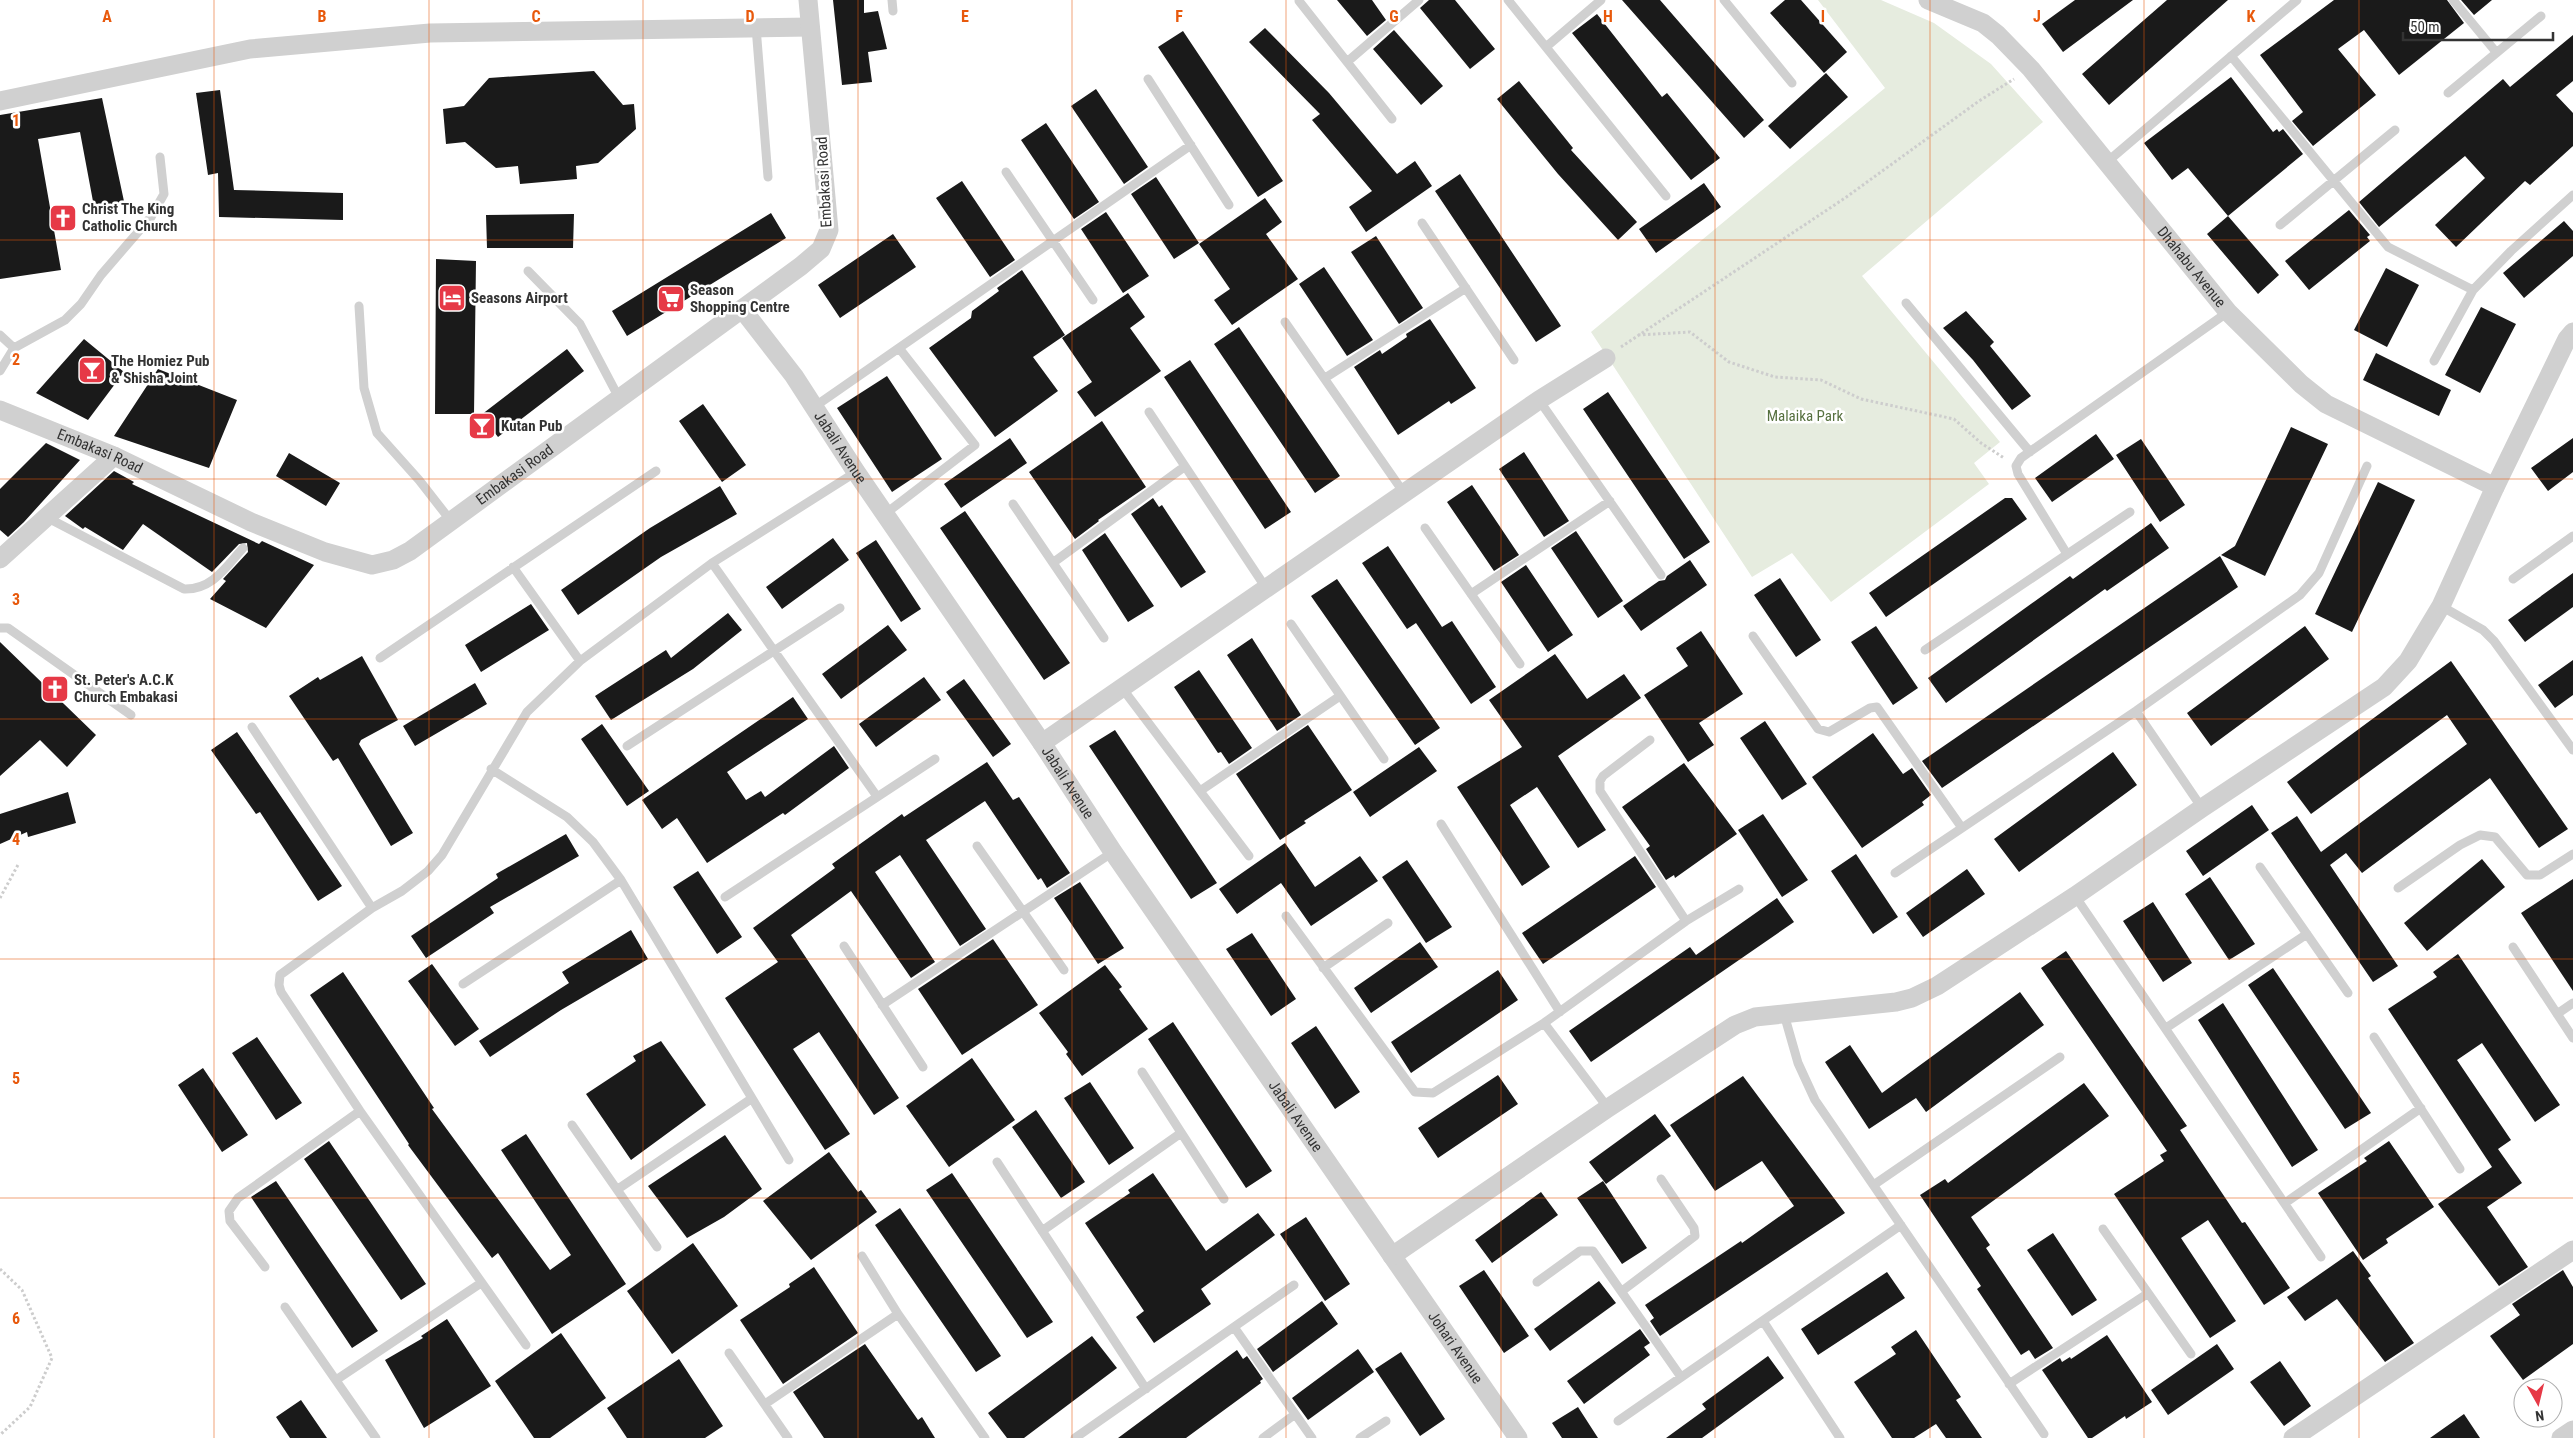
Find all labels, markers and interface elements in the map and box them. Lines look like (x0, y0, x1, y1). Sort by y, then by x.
text: A (102, 7, 112, 26)
text: B (318, 7, 327, 26)
text: C (531, 7, 541, 26)
text: D (745, 7, 755, 26)
text: E (961, 7, 969, 26)
text: F (1175, 7, 1183, 26)
text: G (1389, 7, 1399, 26)
text: H (1603, 7, 1613, 26)
text: I (1821, 7, 1825, 26)
text: J (2033, 7, 2041, 26)
text: K (2247, 7, 2256, 26)
scale bar (2403, 10, 2553, 42)
text: 50 m (2410, 18, 2440, 36)
text: 1 (12, 111, 20, 130)
street label: Embakasi Road (813, 136, 835, 228)
place label: Christ The King Catholic Church (82, 200, 177, 235)
church icon: Christ The King Catholic Church (48, 203, 78, 233)
street label: Dhahabu Avenue (2153, 223, 2230, 311)
place label: Season Shopping Centre (690, 281, 790, 316)
hotel icon: Seasons Airport (437, 283, 467, 313)
supermarket icon: Season Shopping Centre (656, 284, 686, 314)
place label: Seasons Airport (471, 289, 568, 307)
text: 2 (12, 350, 20, 369)
place label: The Homiez Pub & Shisha Joint (111, 352, 209, 387)
bar icon: The Homiez Pub & Shisha Joint (77, 355, 107, 385)
park label: Malaika Park (1767, 407, 1844, 425)
street label: Jabali Avenue (810, 408, 870, 487)
bar icon: Kutan Pub (467, 411, 497, 441)
place label: Kutan Pub (501, 417, 562, 435)
street label: Embakasi Road (54, 425, 146, 477)
street label: Embakasi Road (473, 441, 557, 509)
text: 3 (12, 590, 20, 609)
place label: St. Peter's A.C.K Church Embakasi (74, 671, 178, 706)
church icon: St. Peter's A.C.K Church Embakasi (40, 674, 70, 704)
street label: Jabali Avenue (1038, 743, 1098, 822)
text: 4 (12, 830, 20, 849)
text: 5 (12, 1069, 20, 1088)
street label: Jabali Avenue (1265, 1077, 1326, 1155)
street label: Johari Avenue (1424, 1308, 1487, 1387)
text: 6 (12, 1309, 20, 1328)
north arrow (2513, 1378, 2563, 1428)
text: N (2534, 1407, 2545, 1424)

